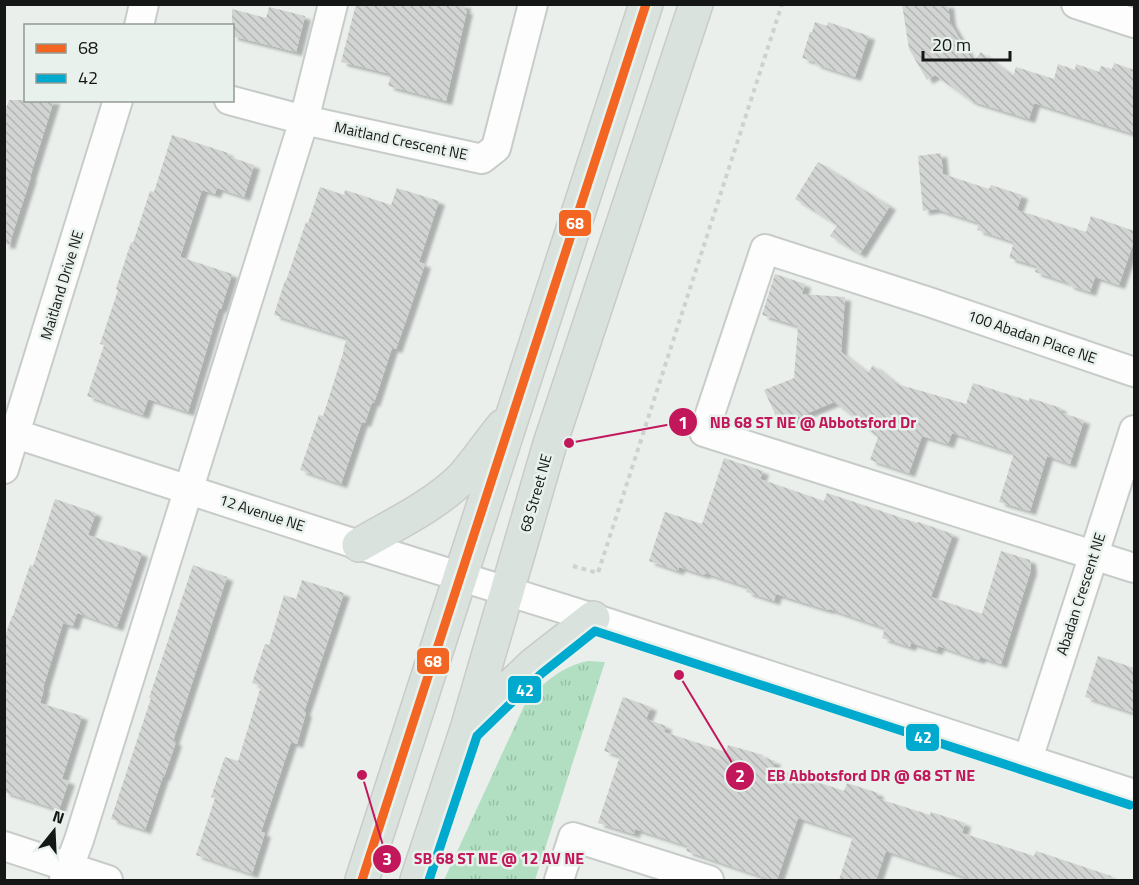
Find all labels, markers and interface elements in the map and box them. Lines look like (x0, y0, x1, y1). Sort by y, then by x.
legend (24, 24, 234, 102)
scale bar (923, 24, 1010, 62)
text: 20 m (932, 31, 971, 58)
text: 68 (78, 34, 98, 61)
text: 42 (78, 64, 98, 91)
street label: Maitland Crescent NE (332, 115, 470, 166)
line badge: 68 (558, 209, 592, 237)
text: 68 (566, 211, 584, 235)
street label: Maitland Drive NE (34, 227, 89, 342)
street label: 100 Abadan Place NE (964, 304, 1100, 369)
callout: NB 68 ST NE @ Abbotsford Dr (668, 405, 928, 439)
text: 1 (678, 409, 688, 436)
text: NB 68 ST NE @ Abbotsford Dr (710, 410, 916, 434)
street label: 68 Street NE (513, 451, 558, 535)
street label: 12 Avenue NE (216, 488, 308, 537)
street label: Abadan Crescent NE (1050, 529, 1111, 658)
line badge: 68 (416, 647, 450, 675)
text: 68 (424, 649, 442, 673)
line badge: 42 (507, 675, 542, 704)
text: 42 (516, 678, 534, 702)
line badge: 42 (905, 723, 940, 752)
text: 42 (914, 725, 932, 749)
callout: EB Abbotsford DR @ 68 ST NE (725, 759, 987, 793)
text: 2 (735, 762, 745, 789)
text: EB Abbotsford DR @ 68 ST NE (767, 763, 975, 787)
north arrow (24, 801, 84, 861)
text: N (50, 804, 68, 830)
callout: SB 68 ST NE @ 12 AV NE (372, 842, 596, 876)
text: 3 (382, 845, 392, 872)
text: SB 68 ST NE @ 12 AV NE (414, 846, 584, 870)

